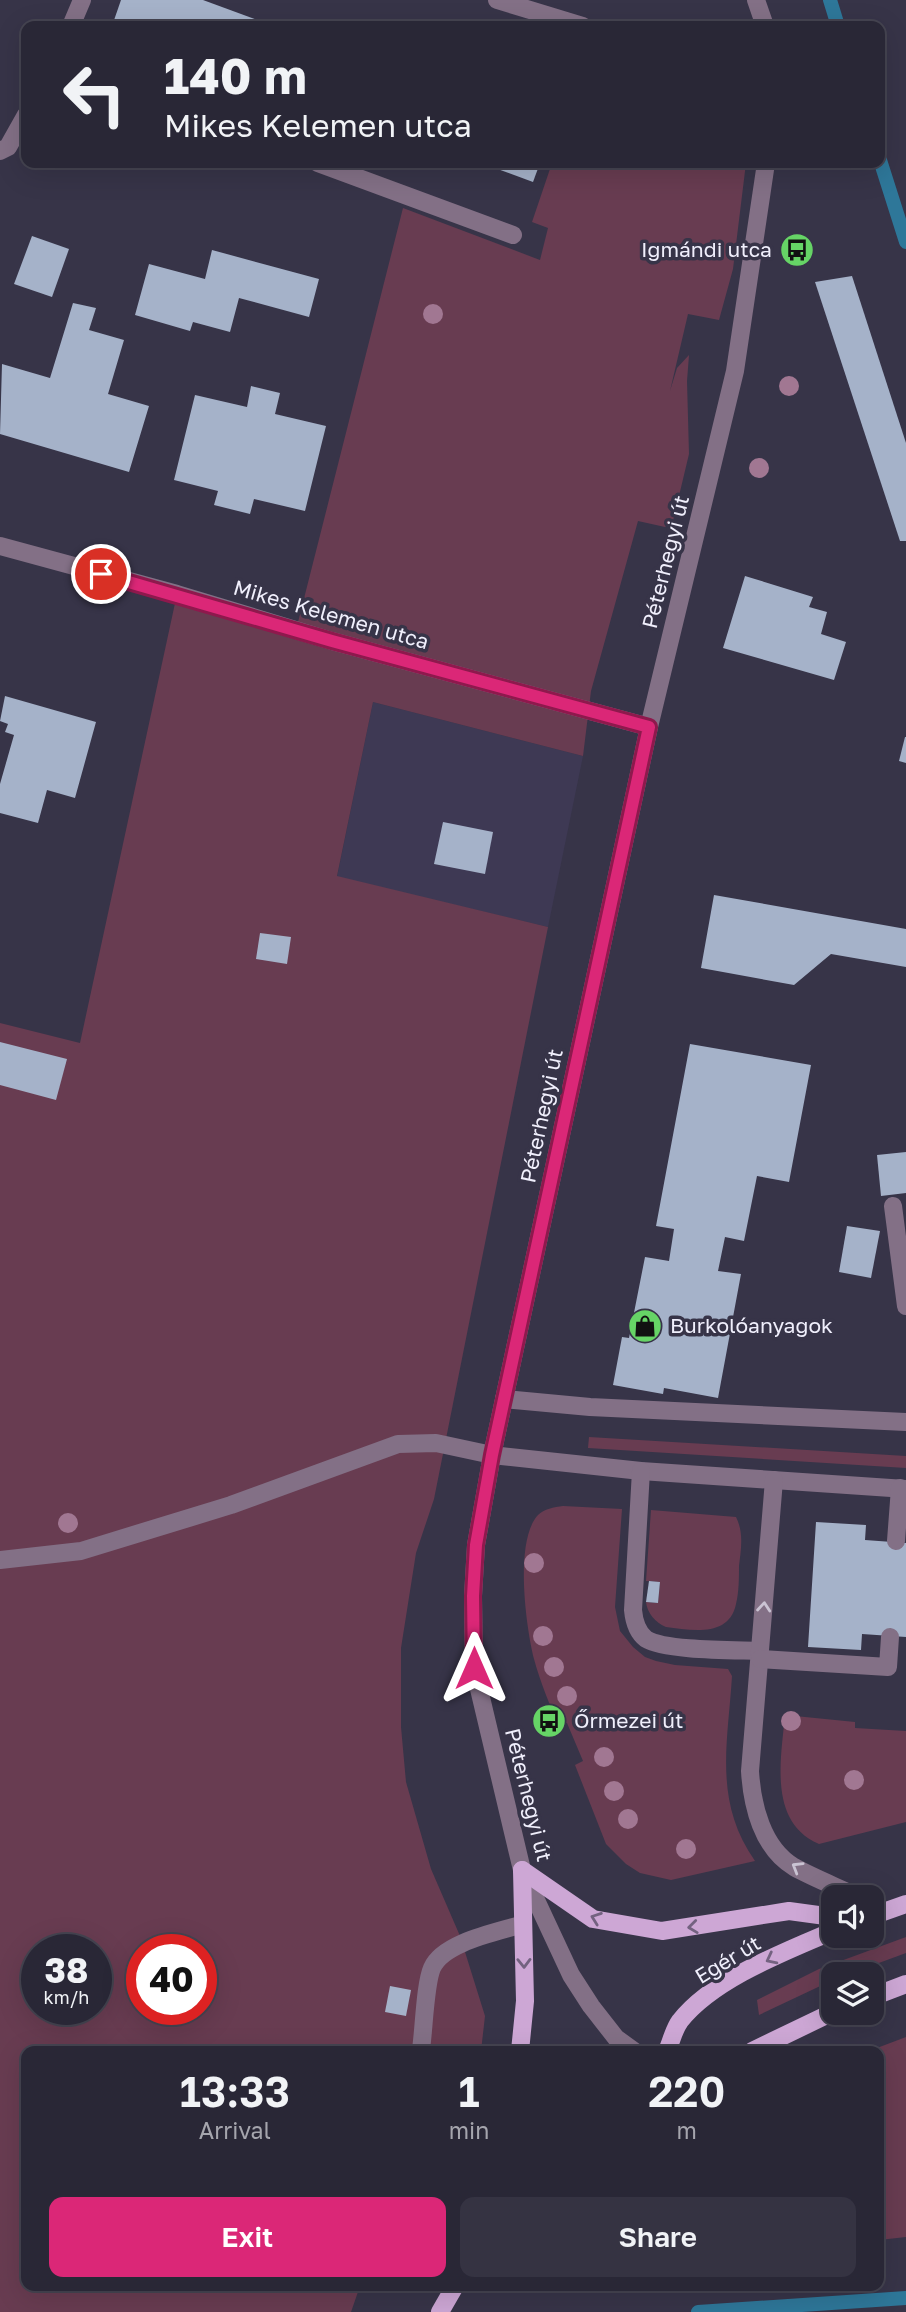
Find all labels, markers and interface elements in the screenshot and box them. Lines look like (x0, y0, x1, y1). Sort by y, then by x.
text: 140 m (164, 46, 307, 105)
icon: left (49, 49, 140, 140)
text: Mikes Kelemen utca (164, 106, 472, 144)
bus stop icon: Igmándi utca (778, 231, 816, 269)
place label: Igmándi utca (641, 236, 772, 262)
street label: Péterhegyi út (636, 493, 694, 631)
pin (71, 544, 131, 604)
icon: arrive (82, 555, 120, 593)
street label: Mikes Kelemen utca (231, 574, 432, 654)
street label: Péterhegyi út (514, 1046, 568, 1185)
shop icon: Burkolóanyagok (626, 1307, 664, 1345)
place label: Burkolóanyagok (670, 1312, 833, 1338)
one-way arrow (756, 1601, 771, 1612)
position arrow (437, 1631, 511, 1705)
bus stop icon: Őrmezei út (530, 1702, 568, 1740)
place label: Őrmezei út (574, 1707, 683, 1733)
street label: Péterhegyi út (500, 1726, 558, 1864)
one-way arrow (791, 1862, 804, 1875)
map controls (821, 1885, 884, 2025)
button: sound (821, 1885, 884, 1948)
one-way arrow (590, 1912, 603, 1926)
one-way arrow (687, 1920, 699, 1935)
street label: Egér út (690, 1929, 765, 1989)
speed limit sign: 40 (126, 1934, 217, 2025)
text: 38 (45, 1949, 88, 1991)
one-way arrow (766, 1951, 778, 1965)
one-way arrow (516, 1958, 532, 1969)
button: layers (821, 1962, 884, 2025)
text: km/h (44, 1986, 89, 2008)
text: 13:33 (180, 2066, 290, 2116)
text: 1 (458, 2066, 480, 2116)
text: 220 (648, 2066, 725, 2116)
text: Arrival (199, 2116, 271, 2144)
text: min (449, 2116, 489, 2144)
text: m (677, 2116, 697, 2144)
button: Exit (49, 2197, 446, 2277)
button: Share (460, 2197, 856, 2277)

